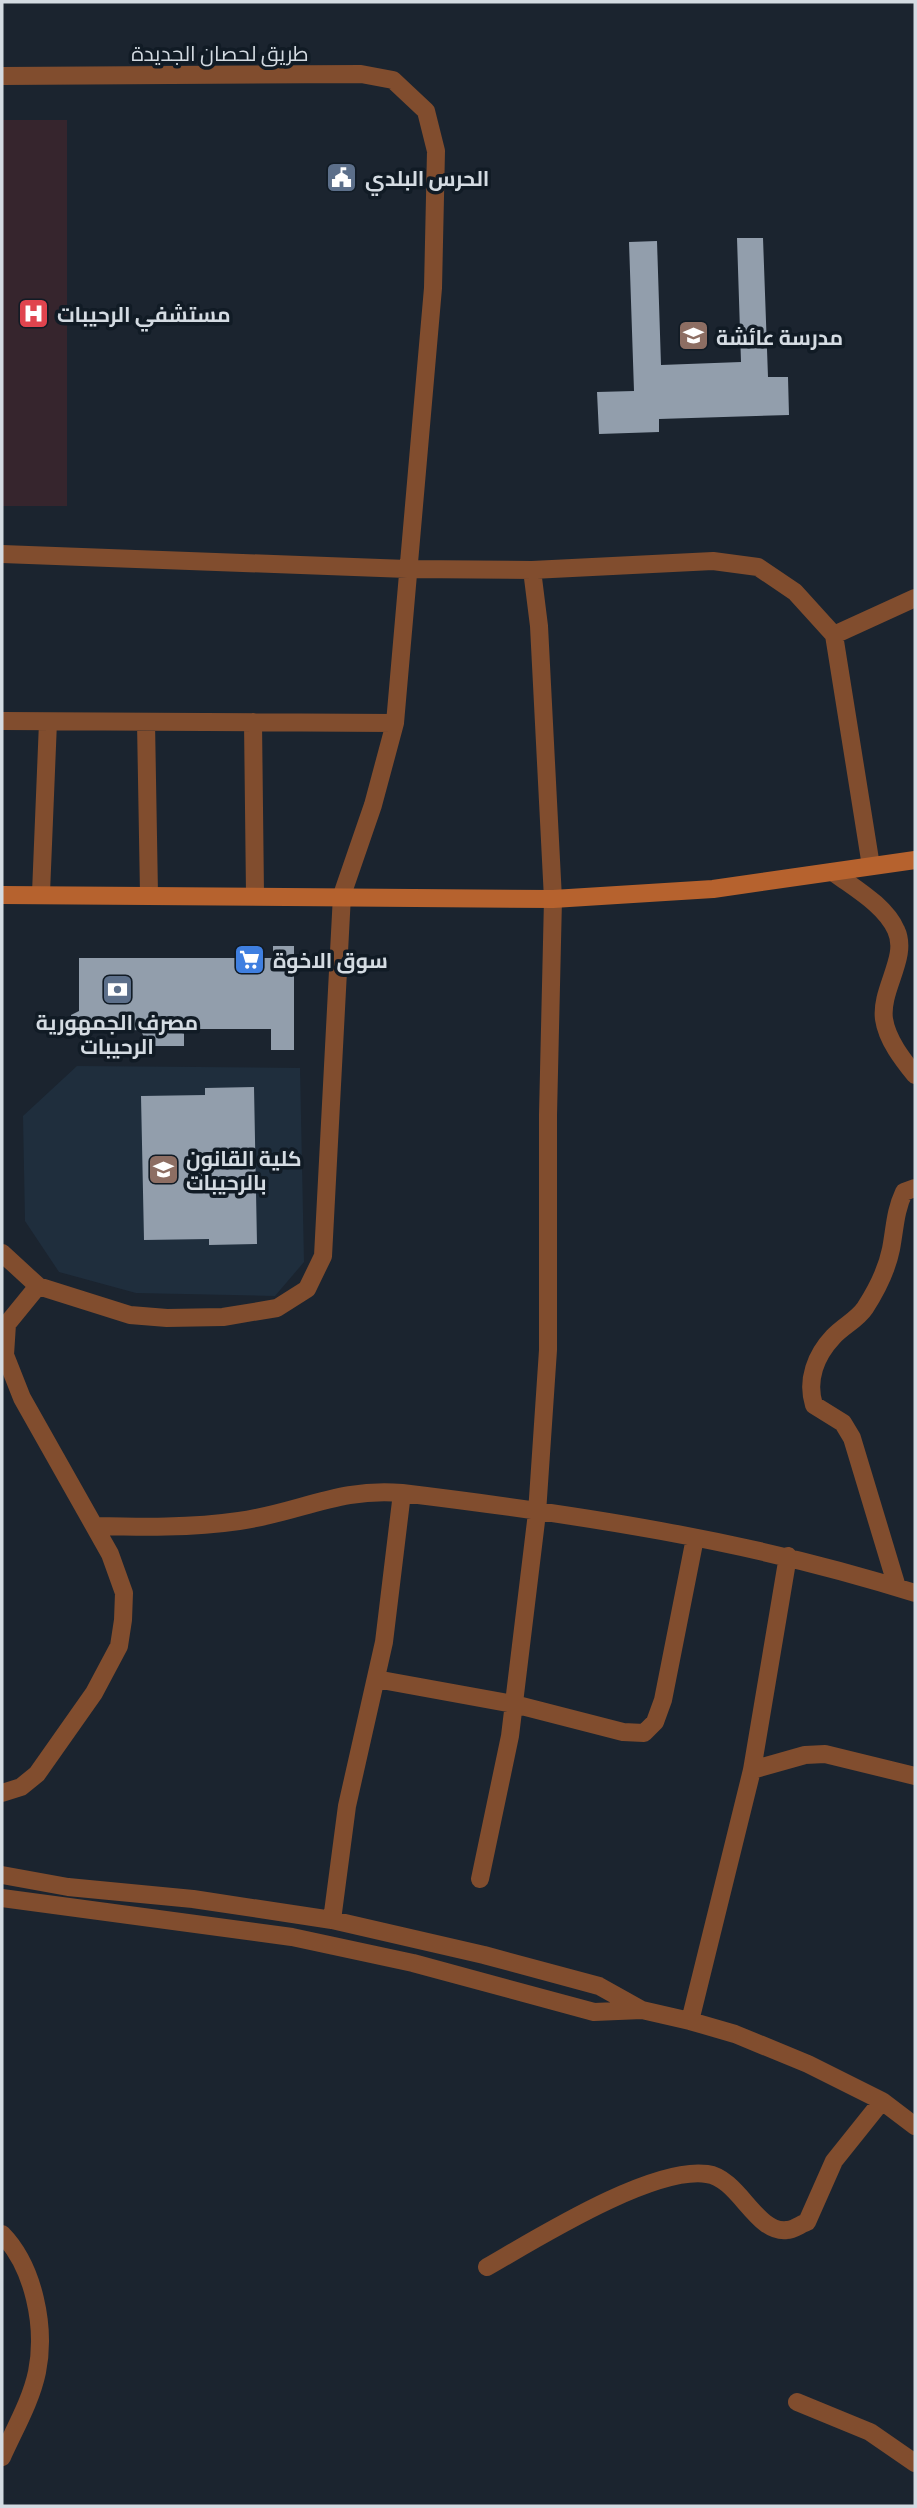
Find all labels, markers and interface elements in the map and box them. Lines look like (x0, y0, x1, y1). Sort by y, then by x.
street label: طريق لحصان الجديدة (131, 40, 309, 67)
public building icon: الحرس البلدي (325, 160, 359, 194)
place label: الحرس البلدي (365, 165, 489, 196)
hospital icon: مستشفي الرحيبات (17, 296, 51, 330)
place label: مستشفي الرحيبات (57, 301, 231, 332)
school or university icon: مدرسة عائشة (676, 319, 710, 353)
place label: مدرسة عائشة (716, 324, 843, 350)
supermarket icon: سوق الاخوة (233, 942, 267, 976)
place label: سوق الاخوة (273, 947, 388, 974)
bank icon: مصرف الجمهورية الرحيبات (100, 972, 134, 1006)
place label: مصرف الجمهورية الرحيبات (36, 1009, 198, 1059)
place label: كلية القانون بالرحيبات (186, 1145, 302, 1195)
school or university icon: كلية القانون بالرحيبات (146, 1152, 180, 1186)

